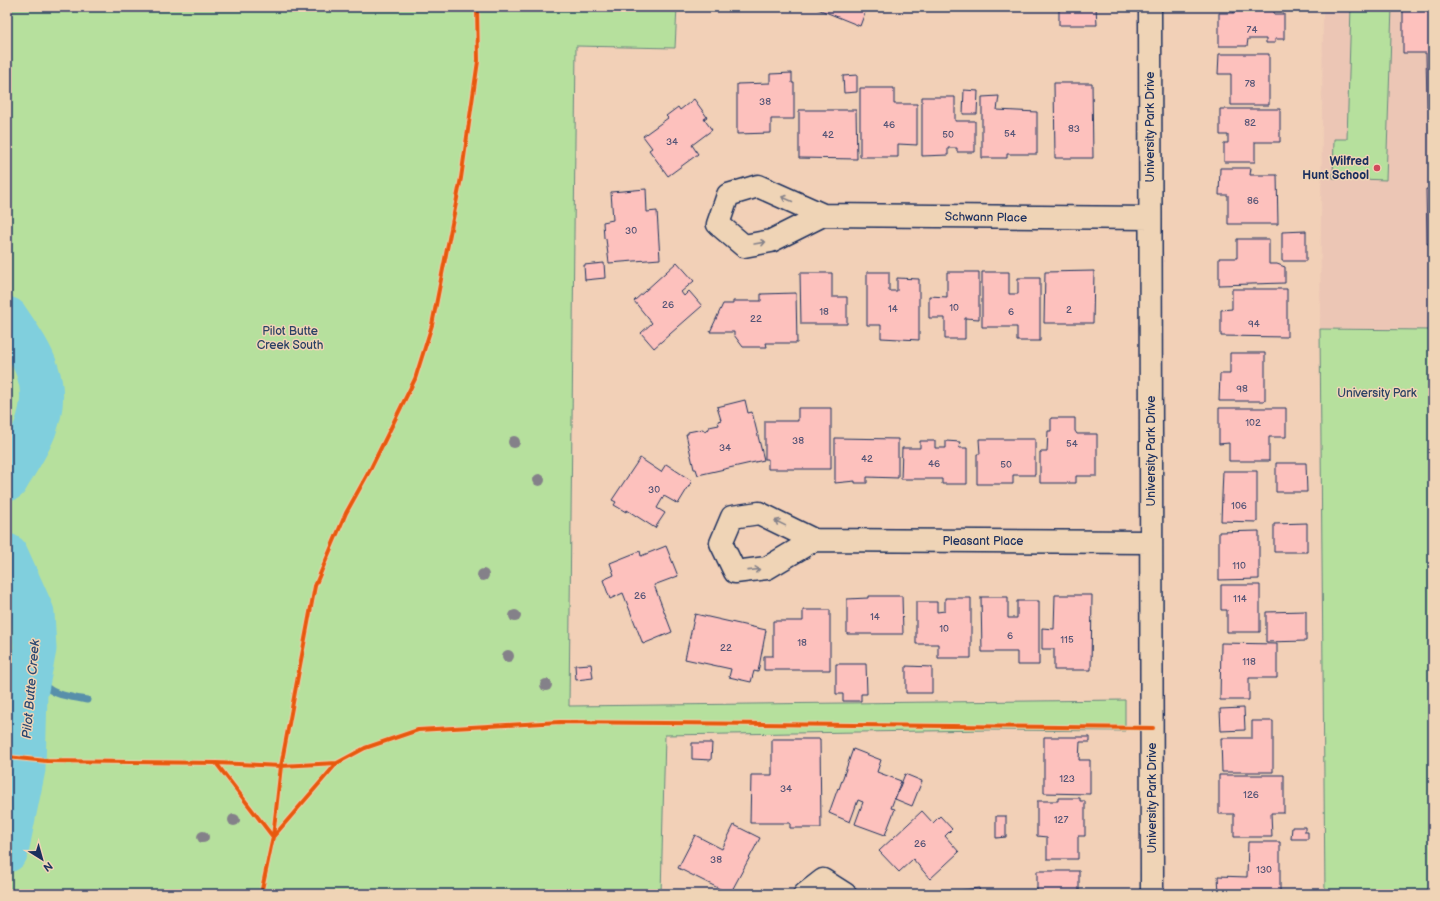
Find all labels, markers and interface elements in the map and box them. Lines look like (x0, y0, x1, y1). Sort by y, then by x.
house number: 74 (1246, 24, 1258, 36)
street label: University Park Drive (1143, 72, 1158, 182)
house number: 78 (1245, 78, 1256, 90)
house number: 38 (759, 96, 771, 108)
house number: 82 (1244, 117, 1256, 129)
house number: 46 (883, 119, 895, 131)
house number: 83 (1068, 123, 1080, 135)
house number: 54 (1004, 128, 1016, 140)
house number: 42 (822, 129, 834, 141)
house number: 50 (942, 129, 954, 141)
house number: 34 (666, 136, 678, 148)
place label: Wilfred Hunt School (1302, 154, 1369, 183)
marker: Wilfred Hunt School (1372, 163, 1382, 173)
one-way arrow (781, 195, 793, 202)
house number: 86 (1247, 195, 1259, 207)
street label: Schwann Place (945, 209, 1027, 226)
house number: 30 (625, 225, 637, 237)
one-way arrow (753, 238, 766, 246)
house number: 26 (662, 299, 674, 311)
house number: 10 (949, 302, 959, 314)
house number: 14 (888, 303, 898, 315)
house number: 2 (1066, 304, 1072, 316)
house number: 18 (819, 306, 829, 318)
house number: 6 (1008, 306, 1014, 318)
house number: 22 (750, 313, 762, 325)
house number: 94 (1248, 318, 1260, 330)
park label: Pilot Butte Creek South (257, 324, 324, 353)
house number: 98 (1236, 383, 1248, 395)
park label: University Park (1337, 386, 1417, 401)
street label: University Park Drive (1144, 396, 1159, 506)
house number: 102 (1245, 417, 1261, 429)
house number: 38 (792, 435, 804, 447)
house number: 54 (1066, 438, 1078, 450)
house number: 34 (719, 442, 731, 454)
house number: 42 (861, 453, 873, 465)
house number: 46 (928, 458, 940, 470)
house number: 50 (1000, 459, 1012, 471)
house number: 30 (648, 484, 660, 496)
house number: 106 (1231, 500, 1247, 512)
one-way arrow (774, 519, 786, 526)
street label: Pleasant Place (943, 534, 1023, 549)
house number: 110 (1232, 560, 1246, 572)
one-way arrow (747, 566, 760, 573)
house number: 26 (634, 590, 646, 602)
house number: 114 (1233, 593, 1247, 605)
house number: 14 (870, 611, 880, 623)
house number: 10 (939, 623, 949, 635)
house number: 6 (1007, 630, 1013, 642)
house number: 115 (1060, 634, 1074, 646)
house number: 18 (797, 637, 807, 649)
water label: Pilot Butte Creek (19, 638, 43, 739)
house number: 22 (720, 642, 732, 654)
house number: 118 (1242, 656, 1256, 668)
street label: University Park Drive (1145, 743, 1160, 853)
house number: 123 (1059, 773, 1075, 785)
house number: 34 (780, 783, 792, 795)
house number: 126 (1243, 789, 1259, 801)
house number: 127 (1054, 814, 1068, 826)
house number: 26 (914, 838, 926, 850)
north arrow (22, 839, 62, 879)
house number: 38 (710, 854, 722, 866)
text: N (41, 859, 55, 874)
house number: 130 (1256, 864, 1272, 876)

